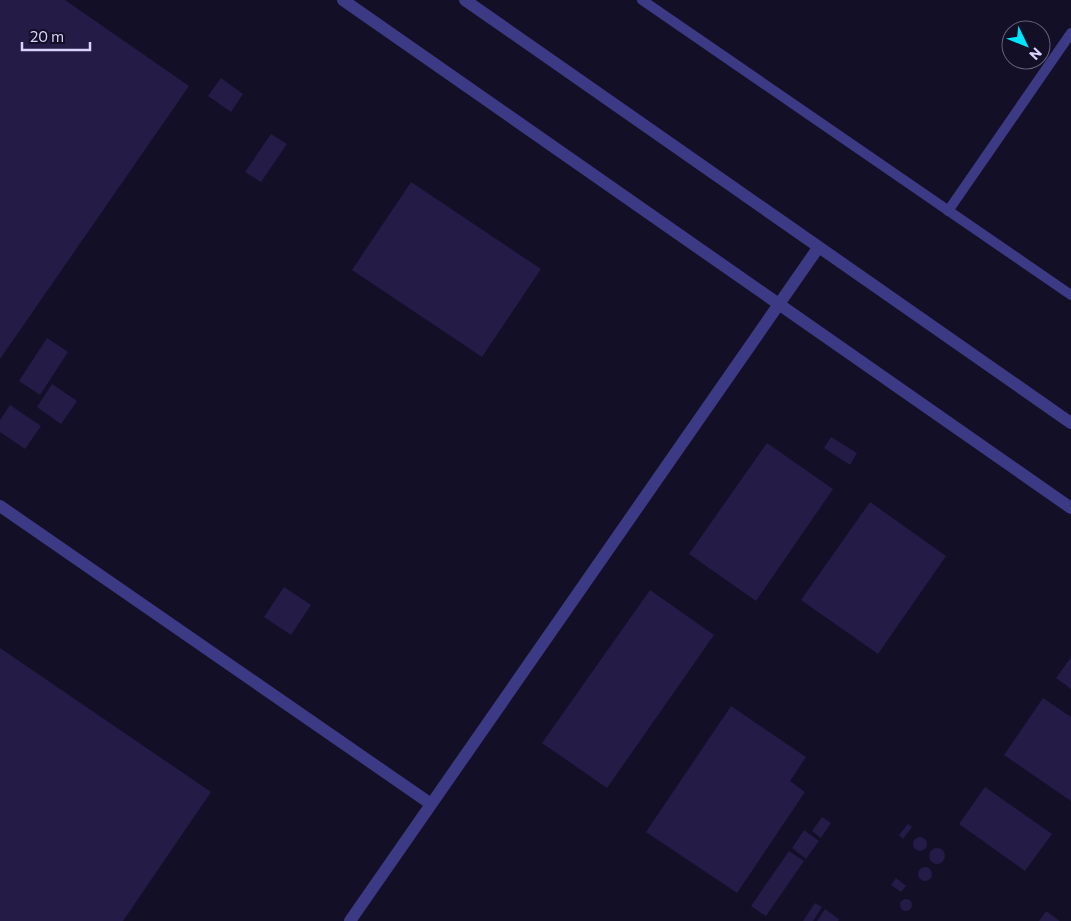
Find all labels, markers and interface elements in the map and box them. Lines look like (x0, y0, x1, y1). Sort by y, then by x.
scale bar (22, 20, 90, 52)
north arrow (1001, 20, 1051, 70)
text: 20 m (30, 27, 64, 45)
text: N (1026, 45, 1046, 64)

